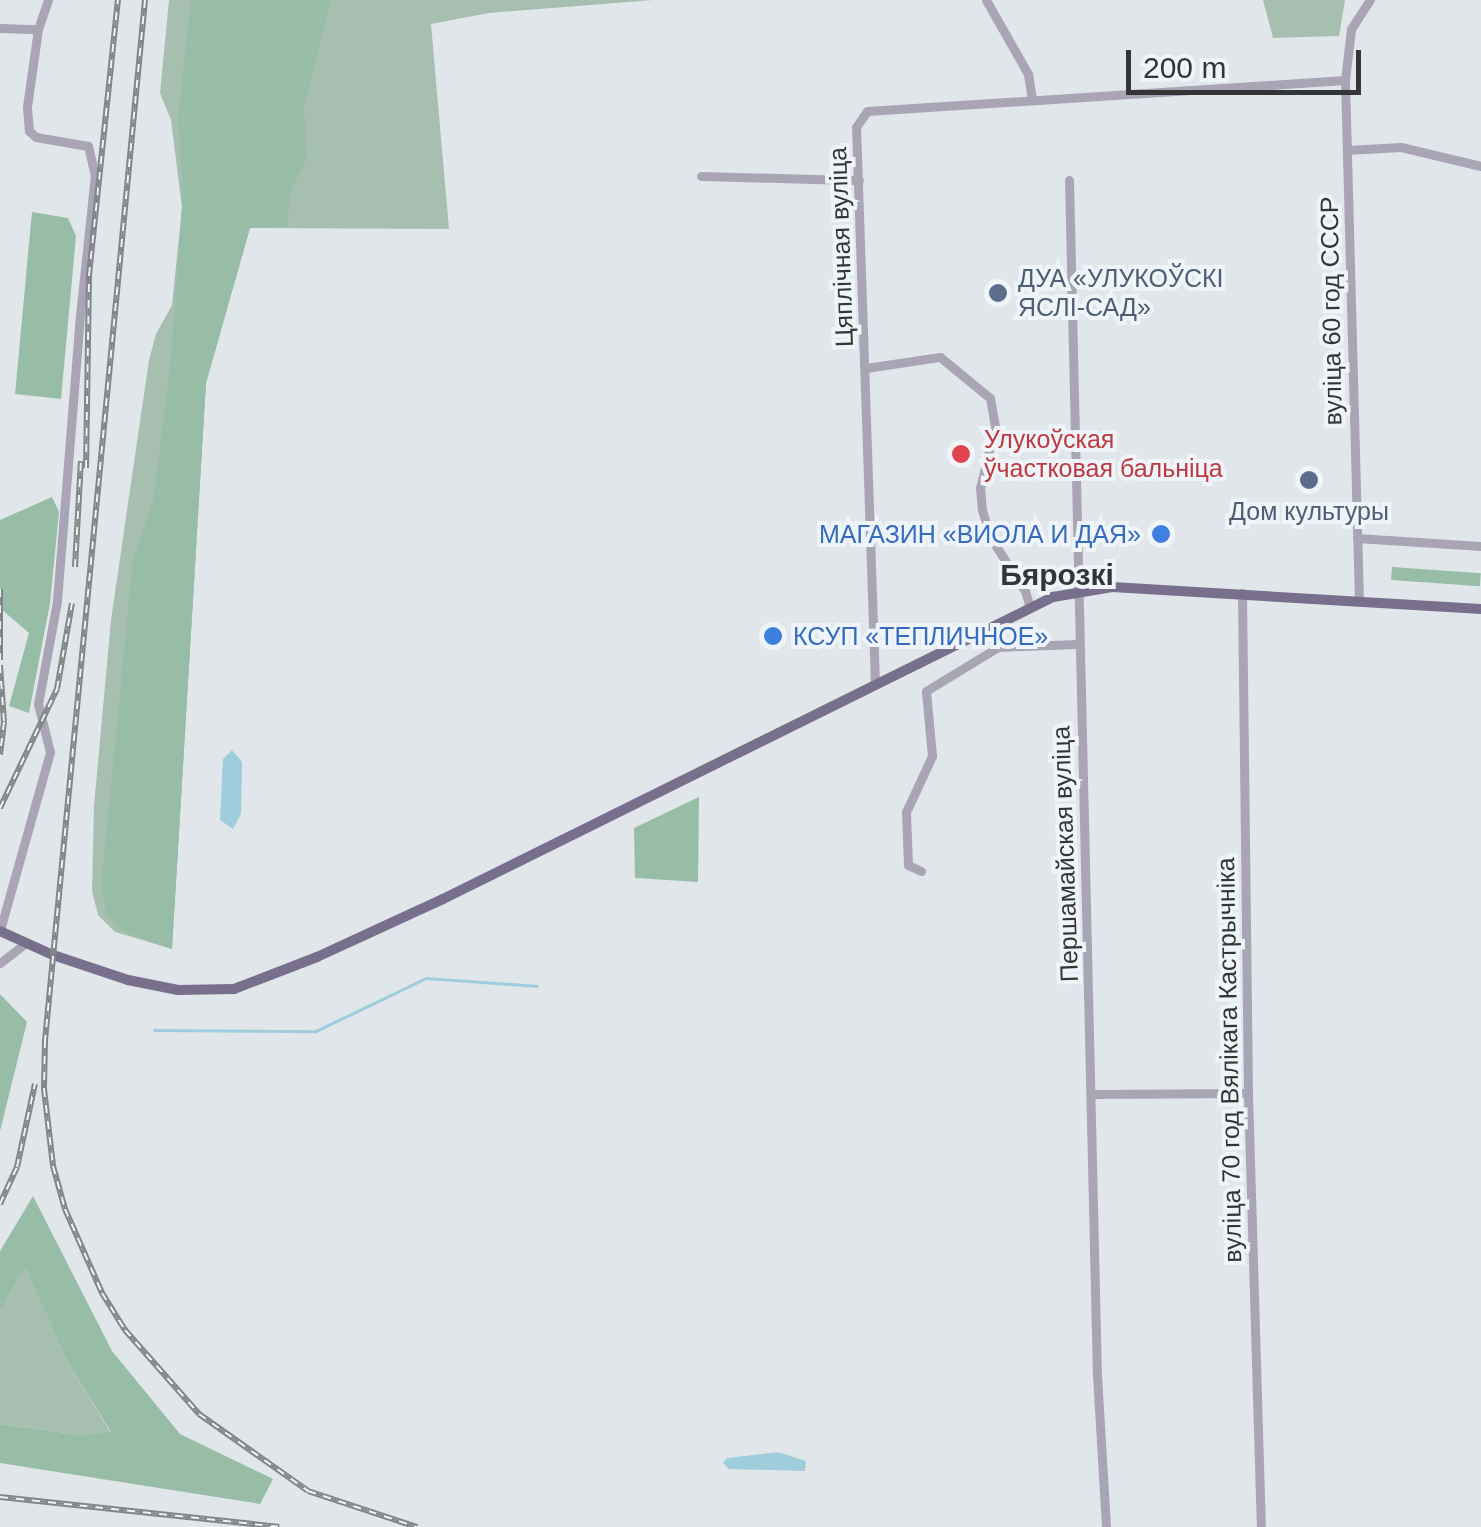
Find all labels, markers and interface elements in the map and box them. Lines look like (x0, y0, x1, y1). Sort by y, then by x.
scale bar (1131, 30, 1366, 92)
text: 200 m (1143, 51, 1226, 84)
street label: Цяплічная вуліца (823, 147, 859, 347)
street label: вуліца 60 год СССР (1314, 196, 1348, 426)
place label: ДУА «УЛУКОЎСКІ ЯСЛІ-САД» (1018, 264, 1223, 323)
marker: ДУА «УЛУКОЎСКІ ЯСЛІ-САД» (987, 282, 1009, 304)
place label: Улукоўская ўчастковая бальніца (984, 425, 1223, 484)
marker: Улукоўская ўчастковая бальніца (948, 441, 974, 467)
marker: Дом культуры (1298, 469, 1320, 491)
place label: Дом культуры (1229, 496, 1389, 526)
place label: МАГАЗИН «ВИОЛА И ДАЯ» (819, 519, 1141, 549)
marker: МАГАЗИН «ВИОЛА И ДАЯ» (1150, 523, 1172, 545)
district label: Бярозкі (1000, 557, 1114, 593)
place label: КСУП «ТЕПЛИЧНОЕ» (793, 621, 1048, 651)
marker: КСУП «ТЕПЛИЧНОЕ» (762, 625, 784, 647)
street label: Першамайская вуліца (1046, 725, 1084, 983)
street label: вуліца 70 год Вялікага Кастрычніка (1210, 857, 1248, 1263)

